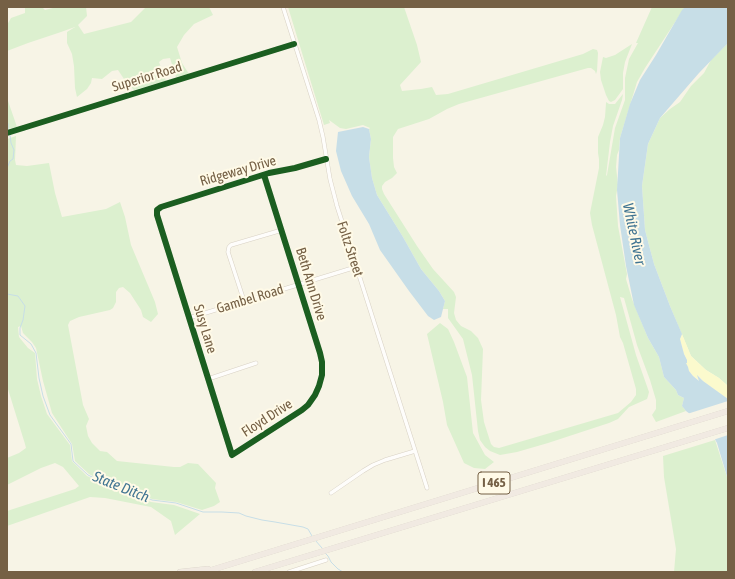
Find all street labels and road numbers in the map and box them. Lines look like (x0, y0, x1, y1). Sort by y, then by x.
street label: Superior Road (110, 58, 184, 96)
street label: Ridgeway Drive (198, 152, 278, 190)
street label: Foltz Street (333, 219, 367, 279)
street label: Beth Ann Drive (292, 246, 330, 322)
street label: Gambel Road (214, 281, 286, 317)
street label: Susy Lane (190, 302, 220, 356)
street label: Floyd Drive (239, 395, 295, 441)
road number: I 465 (478, 472, 510, 494)

